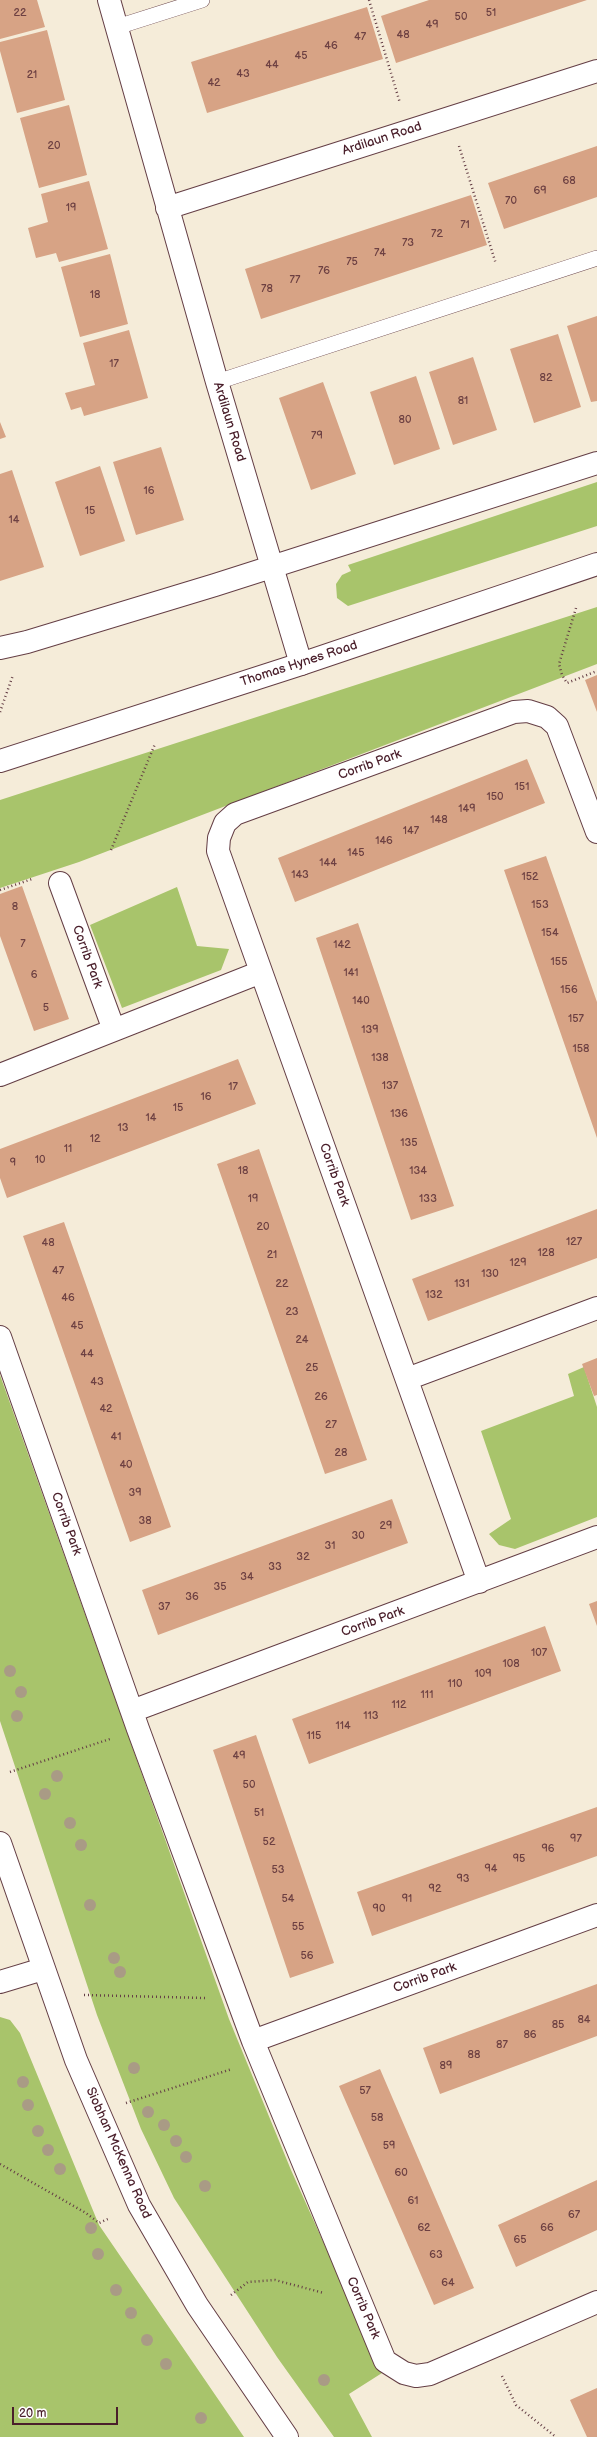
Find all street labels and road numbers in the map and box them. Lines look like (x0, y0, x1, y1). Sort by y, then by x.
street label: Ardilaun Road (340, 119, 424, 159)
street label: Ardilaun Road (209, 380, 249, 464)
street label: Thomas Hynes Road (239, 638, 359, 690)
street label: Corrib Park (336, 746, 404, 784)
street label: Corrib Park (68, 923, 106, 991)
street label: Corrib Park (315, 1141, 353, 1209)
street label: Corrib Park (47, 1490, 85, 1558)
street label: Corrib Park (339, 1603, 407, 1641)
street label: Corrib Park (391, 1959, 459, 1997)
street label: Siobhan McKenna Road (82, 2085, 154, 2221)
street label: Corrib Park (343, 2275, 383, 2341)

